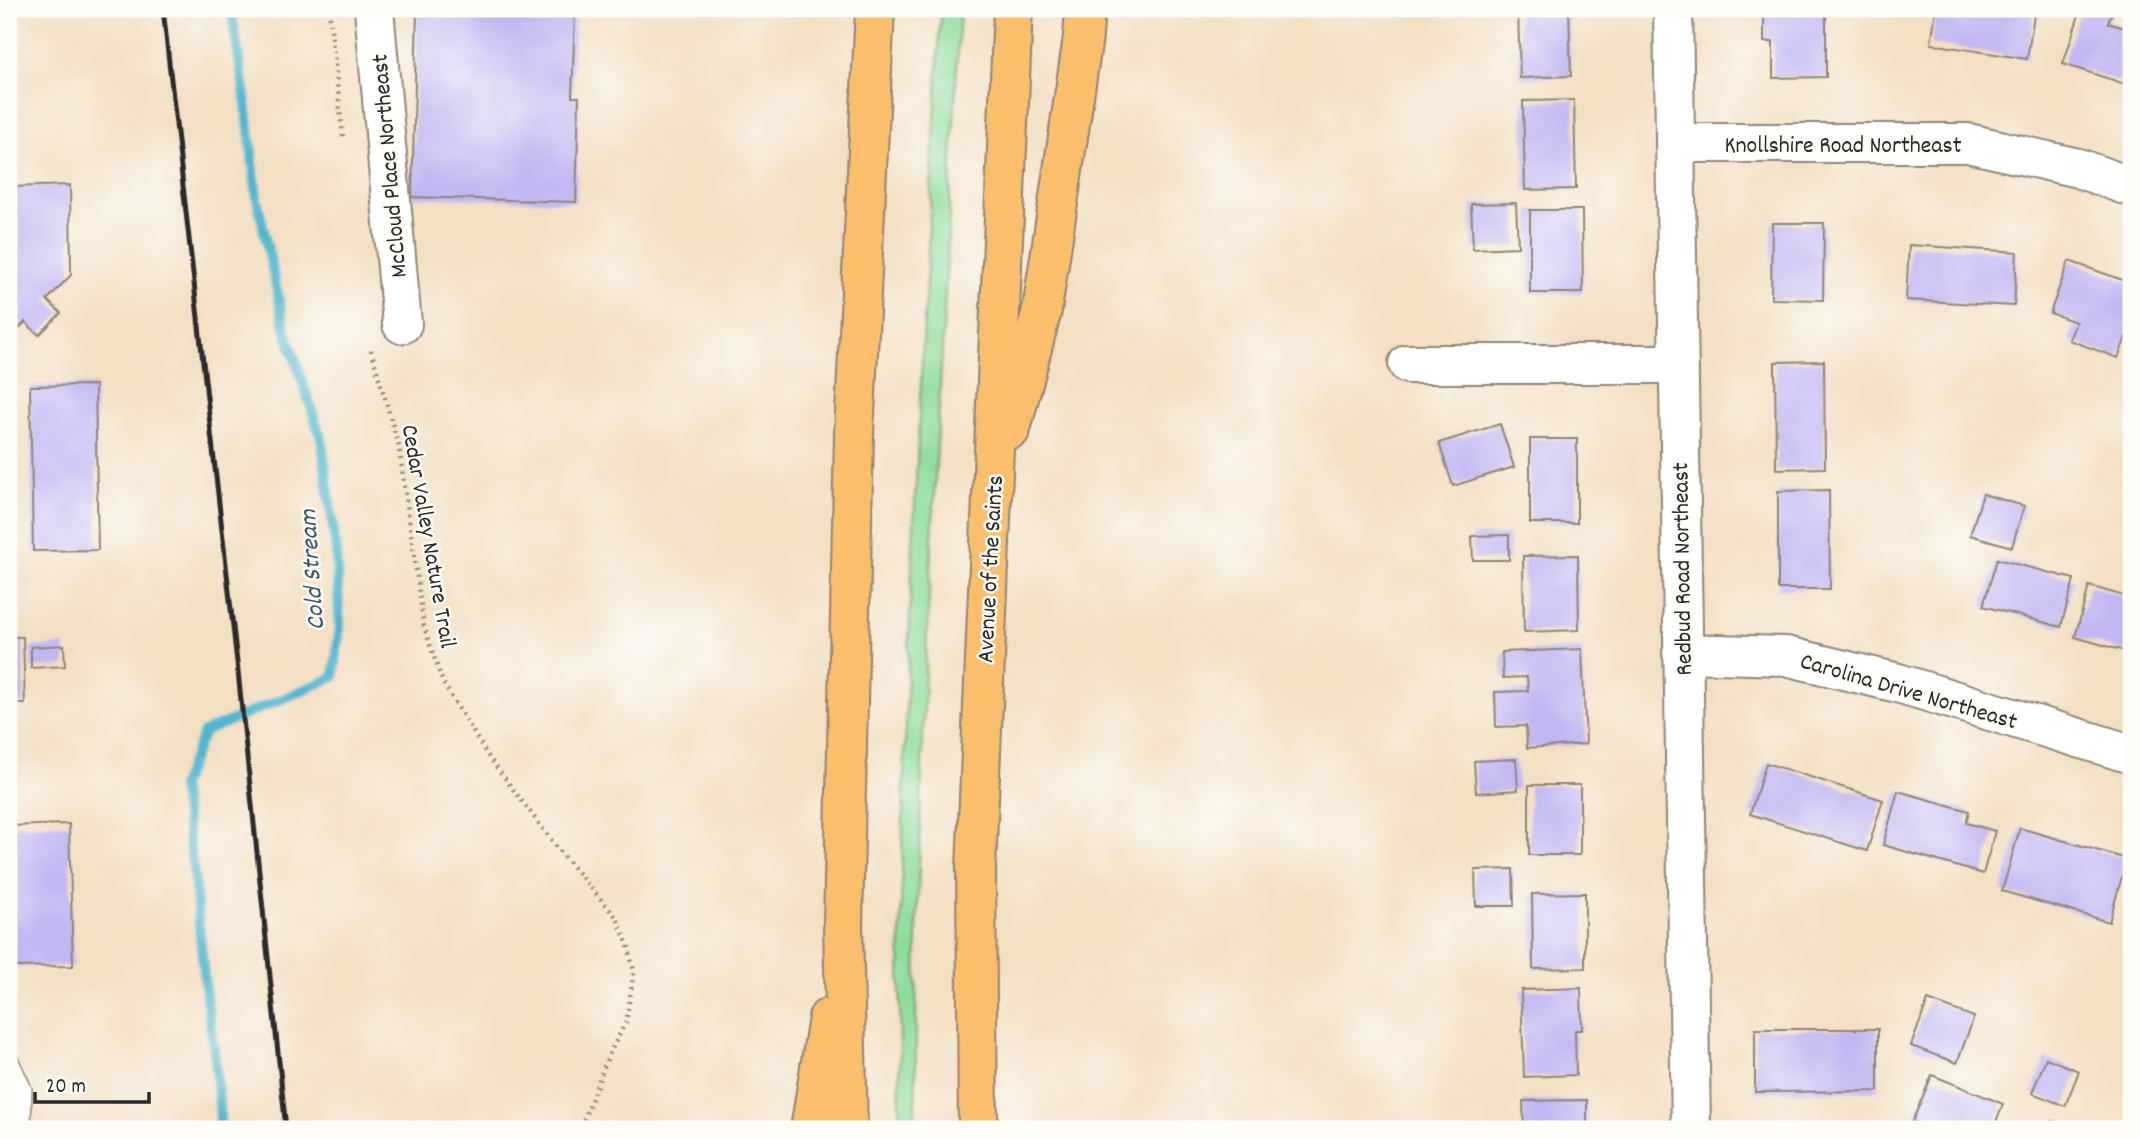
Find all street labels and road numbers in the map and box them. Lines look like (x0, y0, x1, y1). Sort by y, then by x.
street label: McCloud Place Northeast (364, 52, 418, 279)
street label: Knollshire Road Northeast (1724, 130, 1962, 164)
street label: Cedar Valley Nature Trail (391, 422, 463, 651)
street label: Redbud Road Northeast (1665, 462, 1703, 676)
street label: Avenue of the Saints (970, 474, 1014, 664)
street label: Carolina Drive Northeast (1796, 646, 2021, 740)

